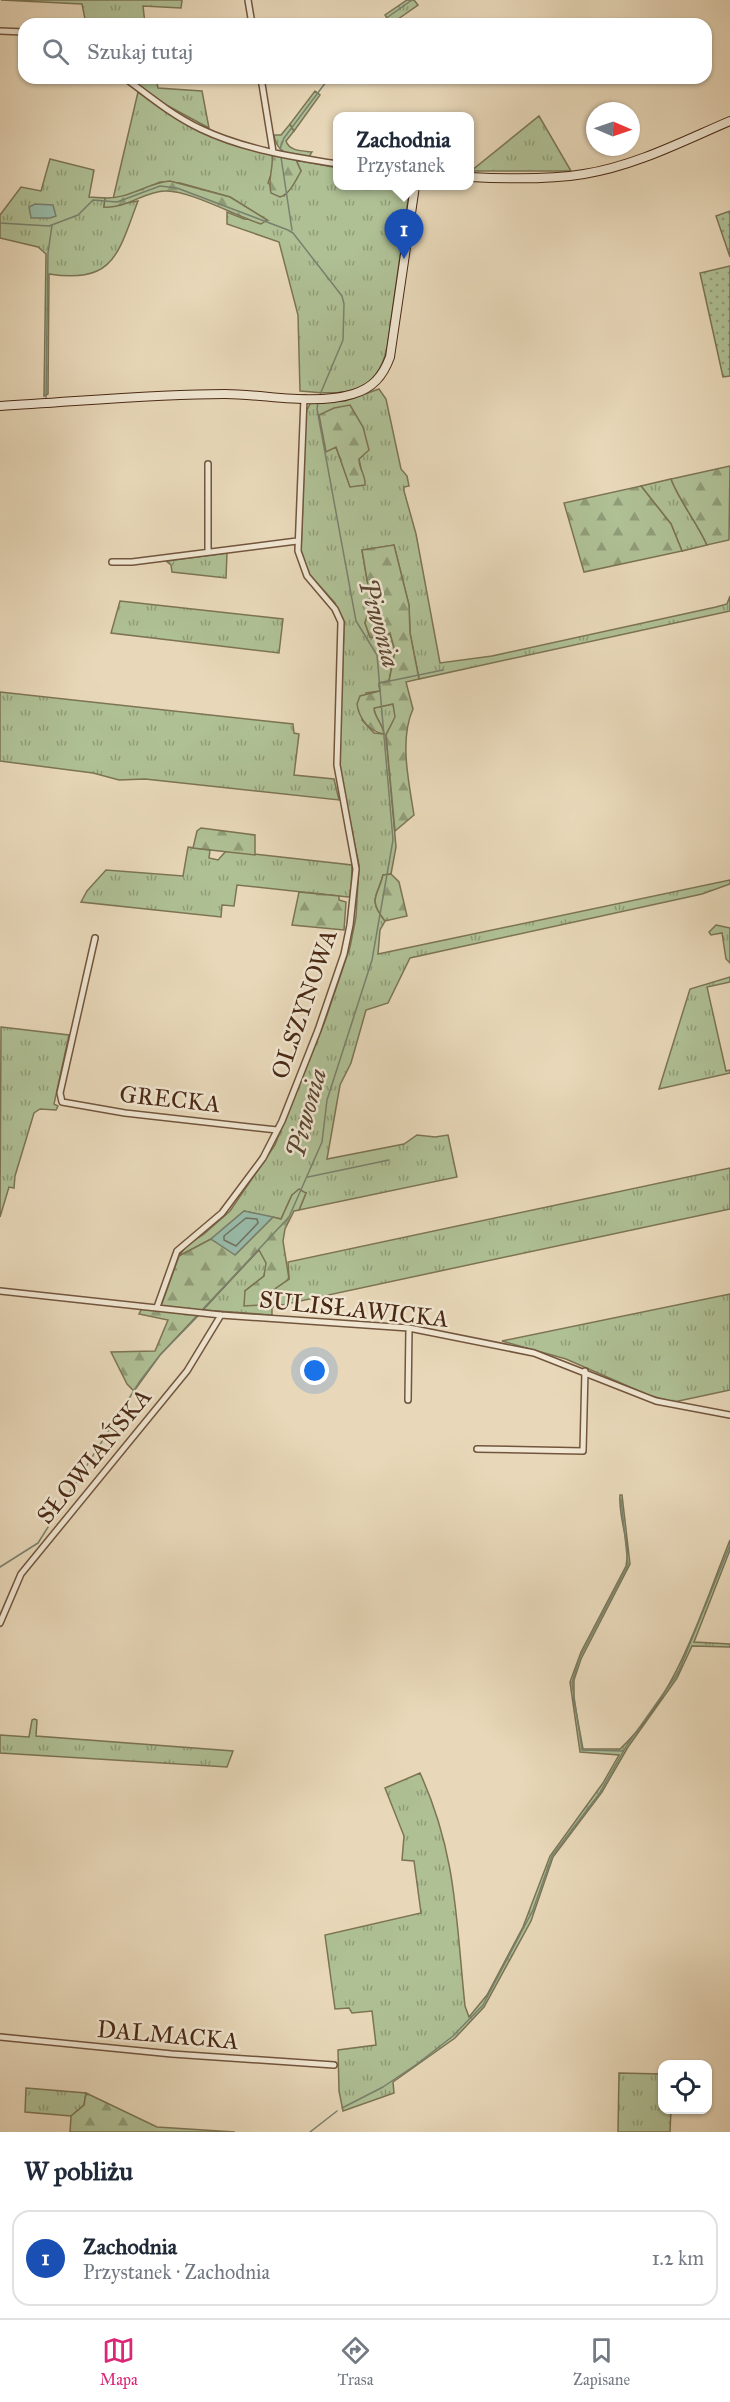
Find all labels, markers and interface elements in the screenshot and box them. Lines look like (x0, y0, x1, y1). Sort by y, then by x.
search box (18, 18, 712, 84)
icon: search (39, 35, 72, 68)
text: Szukaj tutaj (87, 38, 193, 65)
north arrow (586, 102, 640, 156)
popup (333, 112, 474, 190)
text: Zachodnia (357, 126, 450, 153)
text: Przystanek (357, 153, 445, 177)
pin: 1 (384, 210, 424, 259)
water label: Piwonia (352, 575, 408, 671)
street label: OLSZYNOWA (264, 925, 344, 1083)
water label: Piwonia (279, 1065, 333, 1161)
street label: GRECKA (118, 1079, 222, 1119)
street label: SULISŁAWICKA (258, 1284, 450, 1334)
your location (300, 1356, 329, 1385)
street label: SŁOWIAŃSKA (30, 1382, 158, 1530)
street label: DALMACKA (96, 2014, 240, 2056)
map controls (658, 2060, 712, 2114)
button: locate (658, 2060, 712, 2114)
text: W pobliżu (24, 2155, 133, 2187)
text: Zachodnia (83, 2233, 177, 2260)
text: 1 (42, 2246, 49, 2270)
text: 1.2 km (652, 2246, 704, 2270)
text: Przystanek · Zachodnia (83, 2260, 270, 2284)
tab: Mapa (100, 2334, 138, 2389)
tab: Trasa (338, 2334, 373, 2389)
tab: Zapisane (573, 2334, 630, 2389)

